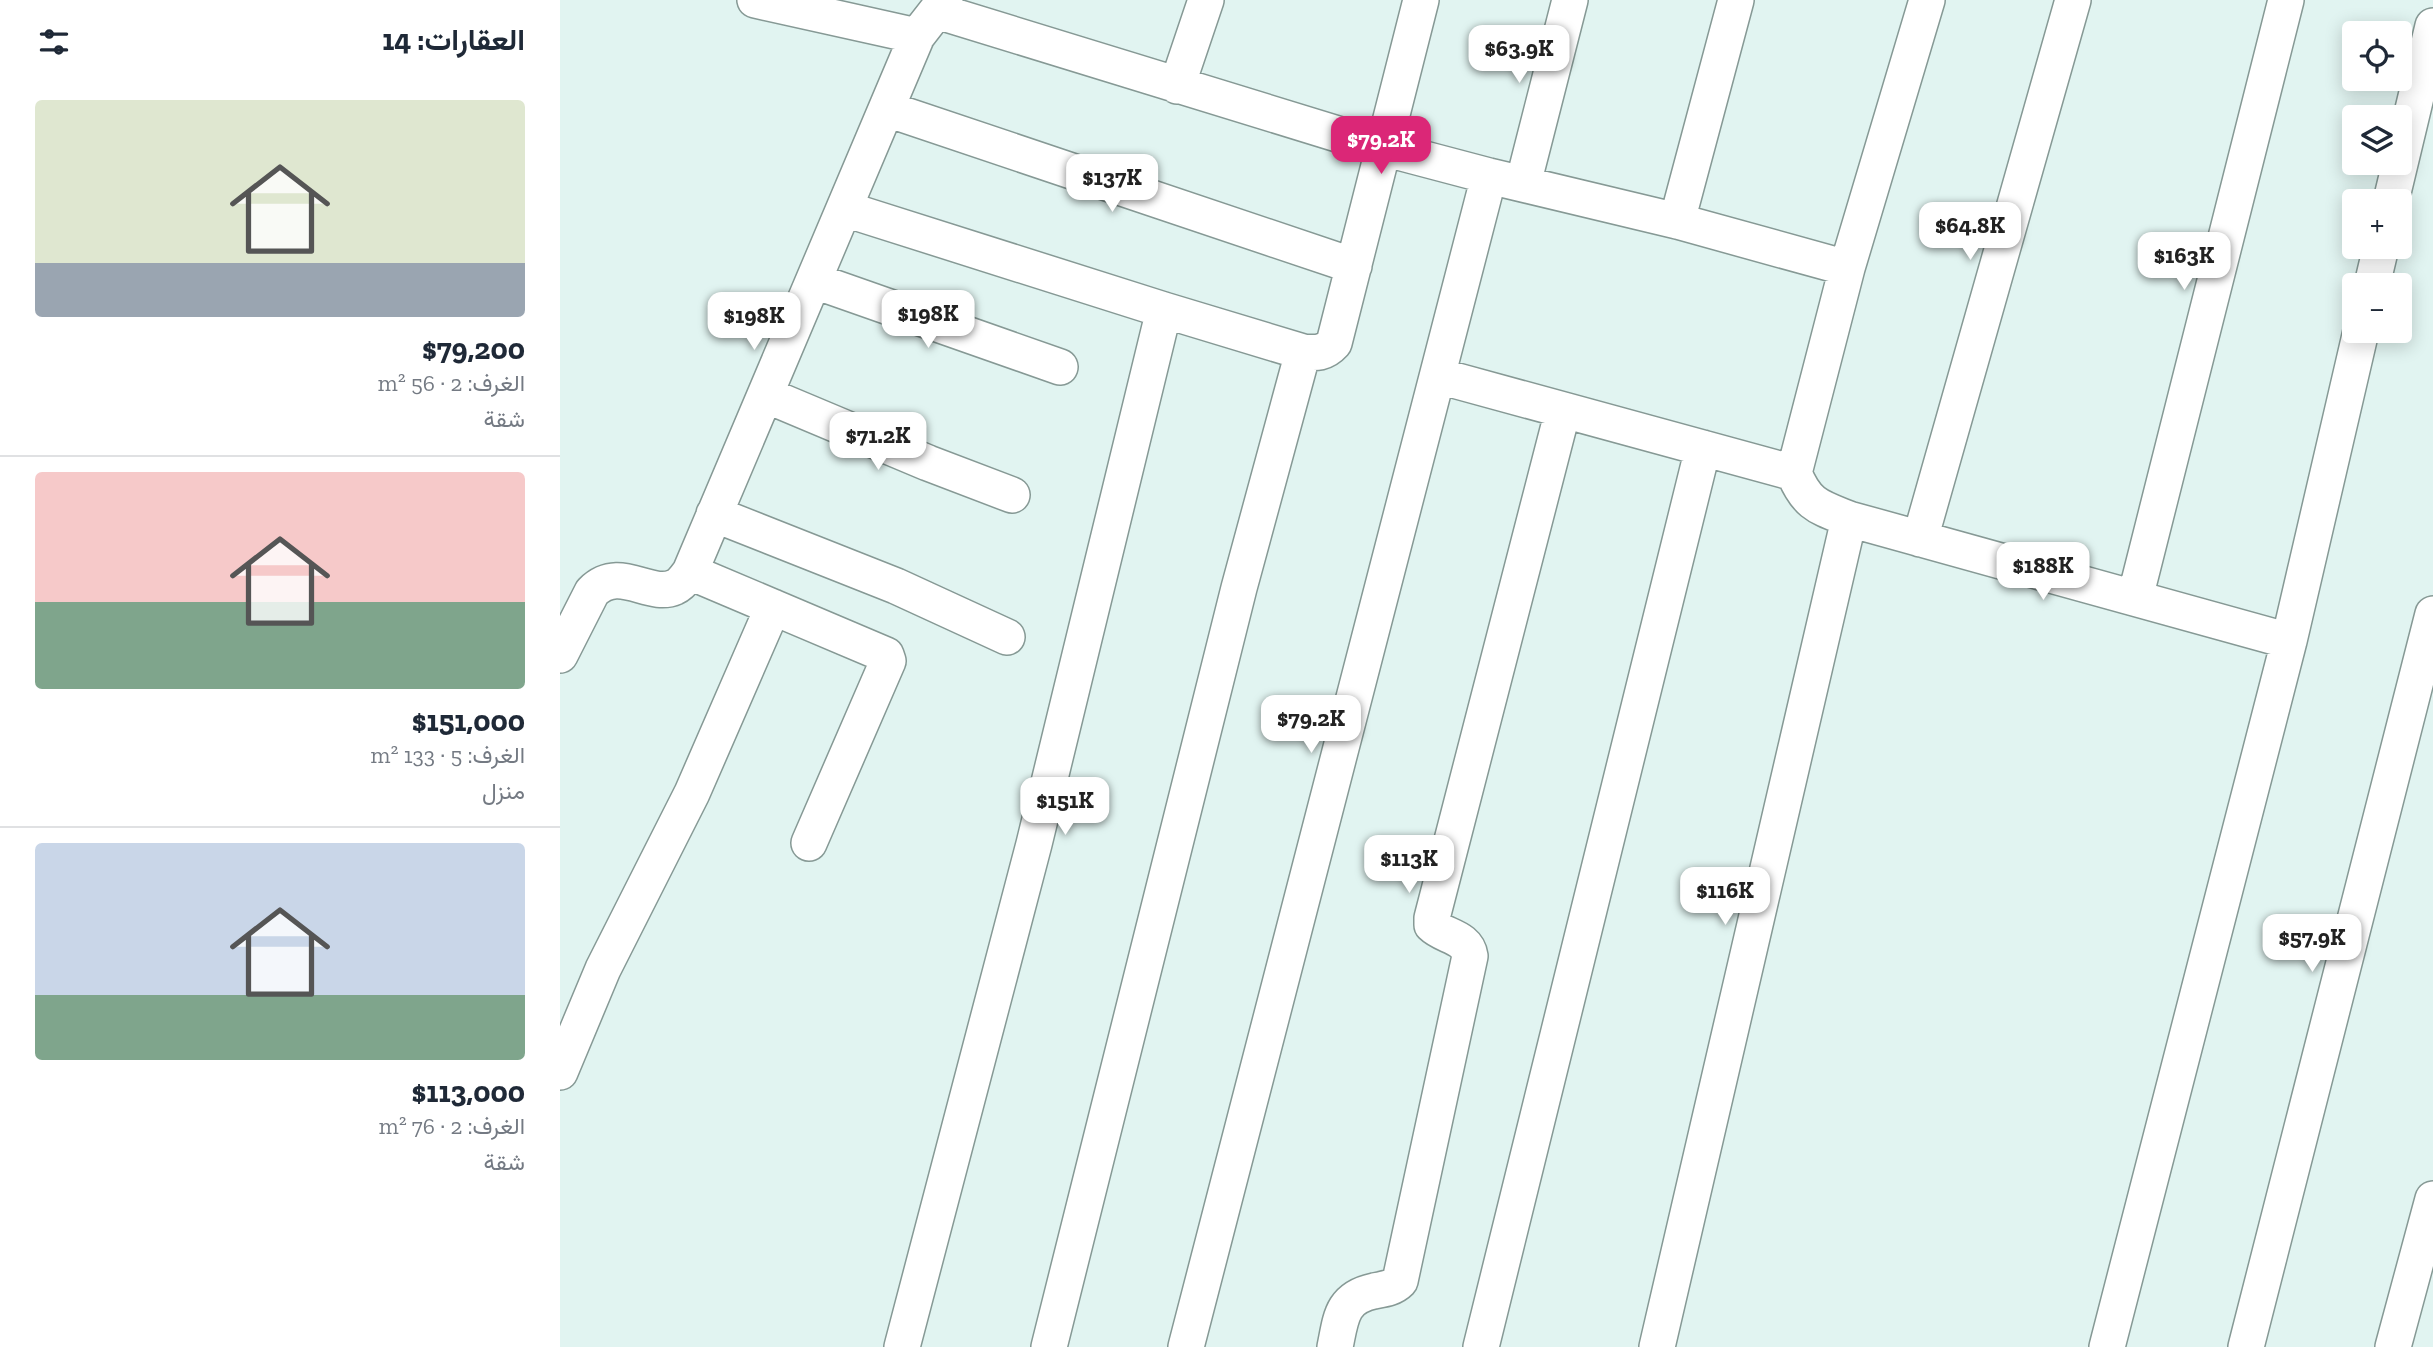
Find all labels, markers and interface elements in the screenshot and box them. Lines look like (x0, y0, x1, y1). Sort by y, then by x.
map controls (2342, 21, 2412, 343)
button: locate (2342, 21, 2412, 91)
text: العقارات: 14 (382, 22, 525, 58)
icon: filters (35, 23, 73, 61)
pin: $63.9K (1462, 25, 1576, 85)
text: $63.9K (1485, 34, 1553, 62)
button: layers (2342, 105, 2412, 175)
pin: $79.2K (1324, 116, 1438, 176)
text: $79.2K (1347, 125, 1415, 153)
icon: home (217, 146, 343, 272)
pin: $137K (1063, 154, 1161, 214)
text: $137K (1082, 163, 1142, 191)
button: + (2342, 189, 2412, 259)
pin: $64.8K (1913, 202, 2027, 262)
text: $64.8K (1935, 211, 2005, 239)
pin: $163K (2135, 232, 2233, 292)
text: $163K (2154, 241, 2214, 269)
button: − (2342, 273, 2412, 343)
pin: $198K (879, 290, 977, 350)
pin: $198K (705, 292, 803, 352)
text: $198K (898, 299, 958, 327)
text: $198K (724, 301, 784, 329)
text: $79,200 (422, 331, 525, 367)
text: الغرف: 2 · 56 m² (378, 369, 525, 397)
text: شقة (483, 405, 525, 433)
pin: $71.2K (821, 412, 935, 472)
text: $71.2K (845, 421, 911, 449)
icon: home (217, 518, 343, 644)
pin: $188K (1994, 542, 2092, 602)
text: $188K (2013, 551, 2073, 579)
pin: $79.2K (1254, 696, 1368, 755)
text: $151,000 (412, 703, 525, 739)
text: $79.2K (1277, 704, 1345, 732)
text: الغرف: 5 · 133 m² (371, 741, 525, 769)
text: منزل (482, 777, 525, 805)
pin: $151K (1016, 778, 1114, 837)
text: $151K (1036, 786, 1094, 814)
pin: $113K (1360, 836, 1458, 895)
text: $113K (1380, 844, 1438, 872)
pin: $116K (1676, 867, 1774, 927)
text: $116K (1696, 876, 1754, 904)
icon: home (217, 889, 343, 1015)
pin: $57.9K (2255, 914, 2369, 974)
text: $57.9K (2279, 923, 2345, 951)
text: $113,000 (412, 1074, 525, 1110)
text: الغرف: 2 · 76 m² (379, 1112, 525, 1140)
text: شقة (483, 1148, 525, 1176)

